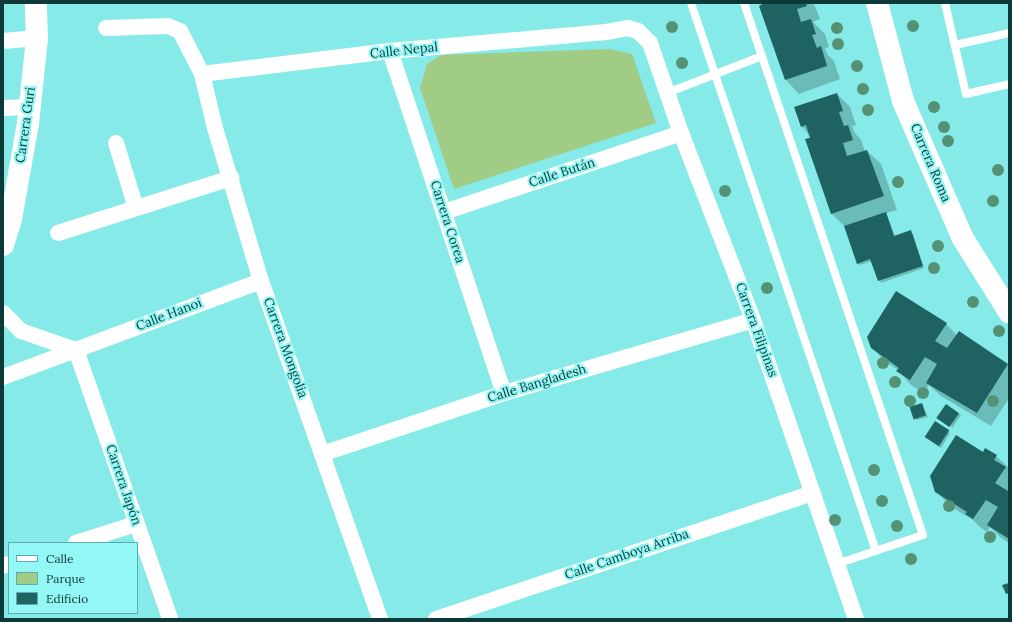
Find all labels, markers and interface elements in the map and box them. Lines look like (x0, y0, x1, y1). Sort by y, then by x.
street label: Calle Nepal (369, 40, 439, 62)
street label: Carrera Guri (13, 86, 39, 164)
street label: Carrera Roma (906, 121, 954, 205)
street label: Calle Bután (527, 155, 597, 191)
street label: Carrera Corea (426, 179, 468, 265)
street label: Carrera Filipinas (732, 281, 780, 379)
street label: Calle Hanoi (134, 295, 204, 335)
street label: Carrera Mongolia (260, 296, 310, 400)
street label: Calle Bangladesh (486, 362, 588, 406)
street label: Carrera Japón (102, 443, 144, 527)
street label: Calle Camboya Arriba (563, 526, 691, 584)
legend (8, 542, 138, 614)
text: Calle (46, 551, 74, 566)
text: Parque (46, 571, 85, 586)
text: Edificio (46, 591, 88, 606)

